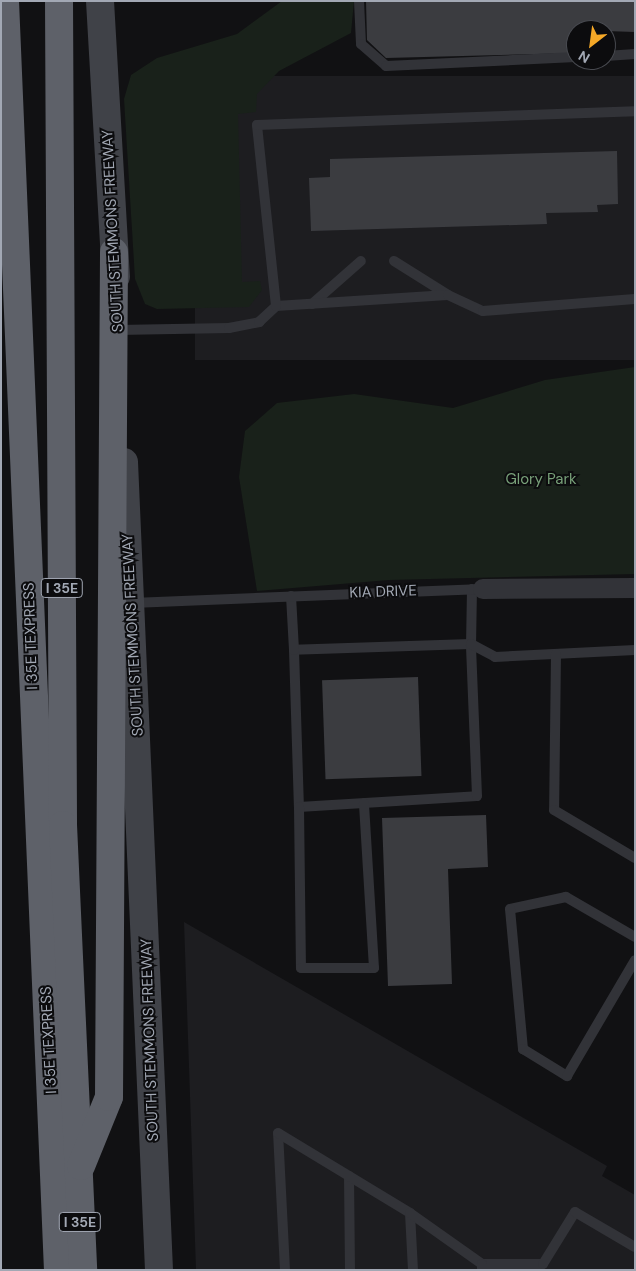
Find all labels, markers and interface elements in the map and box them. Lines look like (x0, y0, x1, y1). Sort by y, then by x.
north arrow (566, 20, 616, 70)
text: N (575, 47, 593, 67)
street label: SOUTH STEMMONS FREEWAY (99, 129, 127, 333)
park label: Glory Park (505, 471, 577, 489)
street label: SOUTH STEMMONS FREEWAY (119, 533, 147, 737)
road number: I 35E (41, 576, 83, 600)
street label: I 35E TEXPRESS (20, 582, 42, 690)
street label: KIA DRIVE (349, 582, 417, 602)
street label: SOUTH STEMMONS FREEWAY (137, 938, 163, 1142)
street label: I 35E TEXPRESS (37, 986, 61, 1094)
road number: I 35E (59, 1210, 101, 1234)

